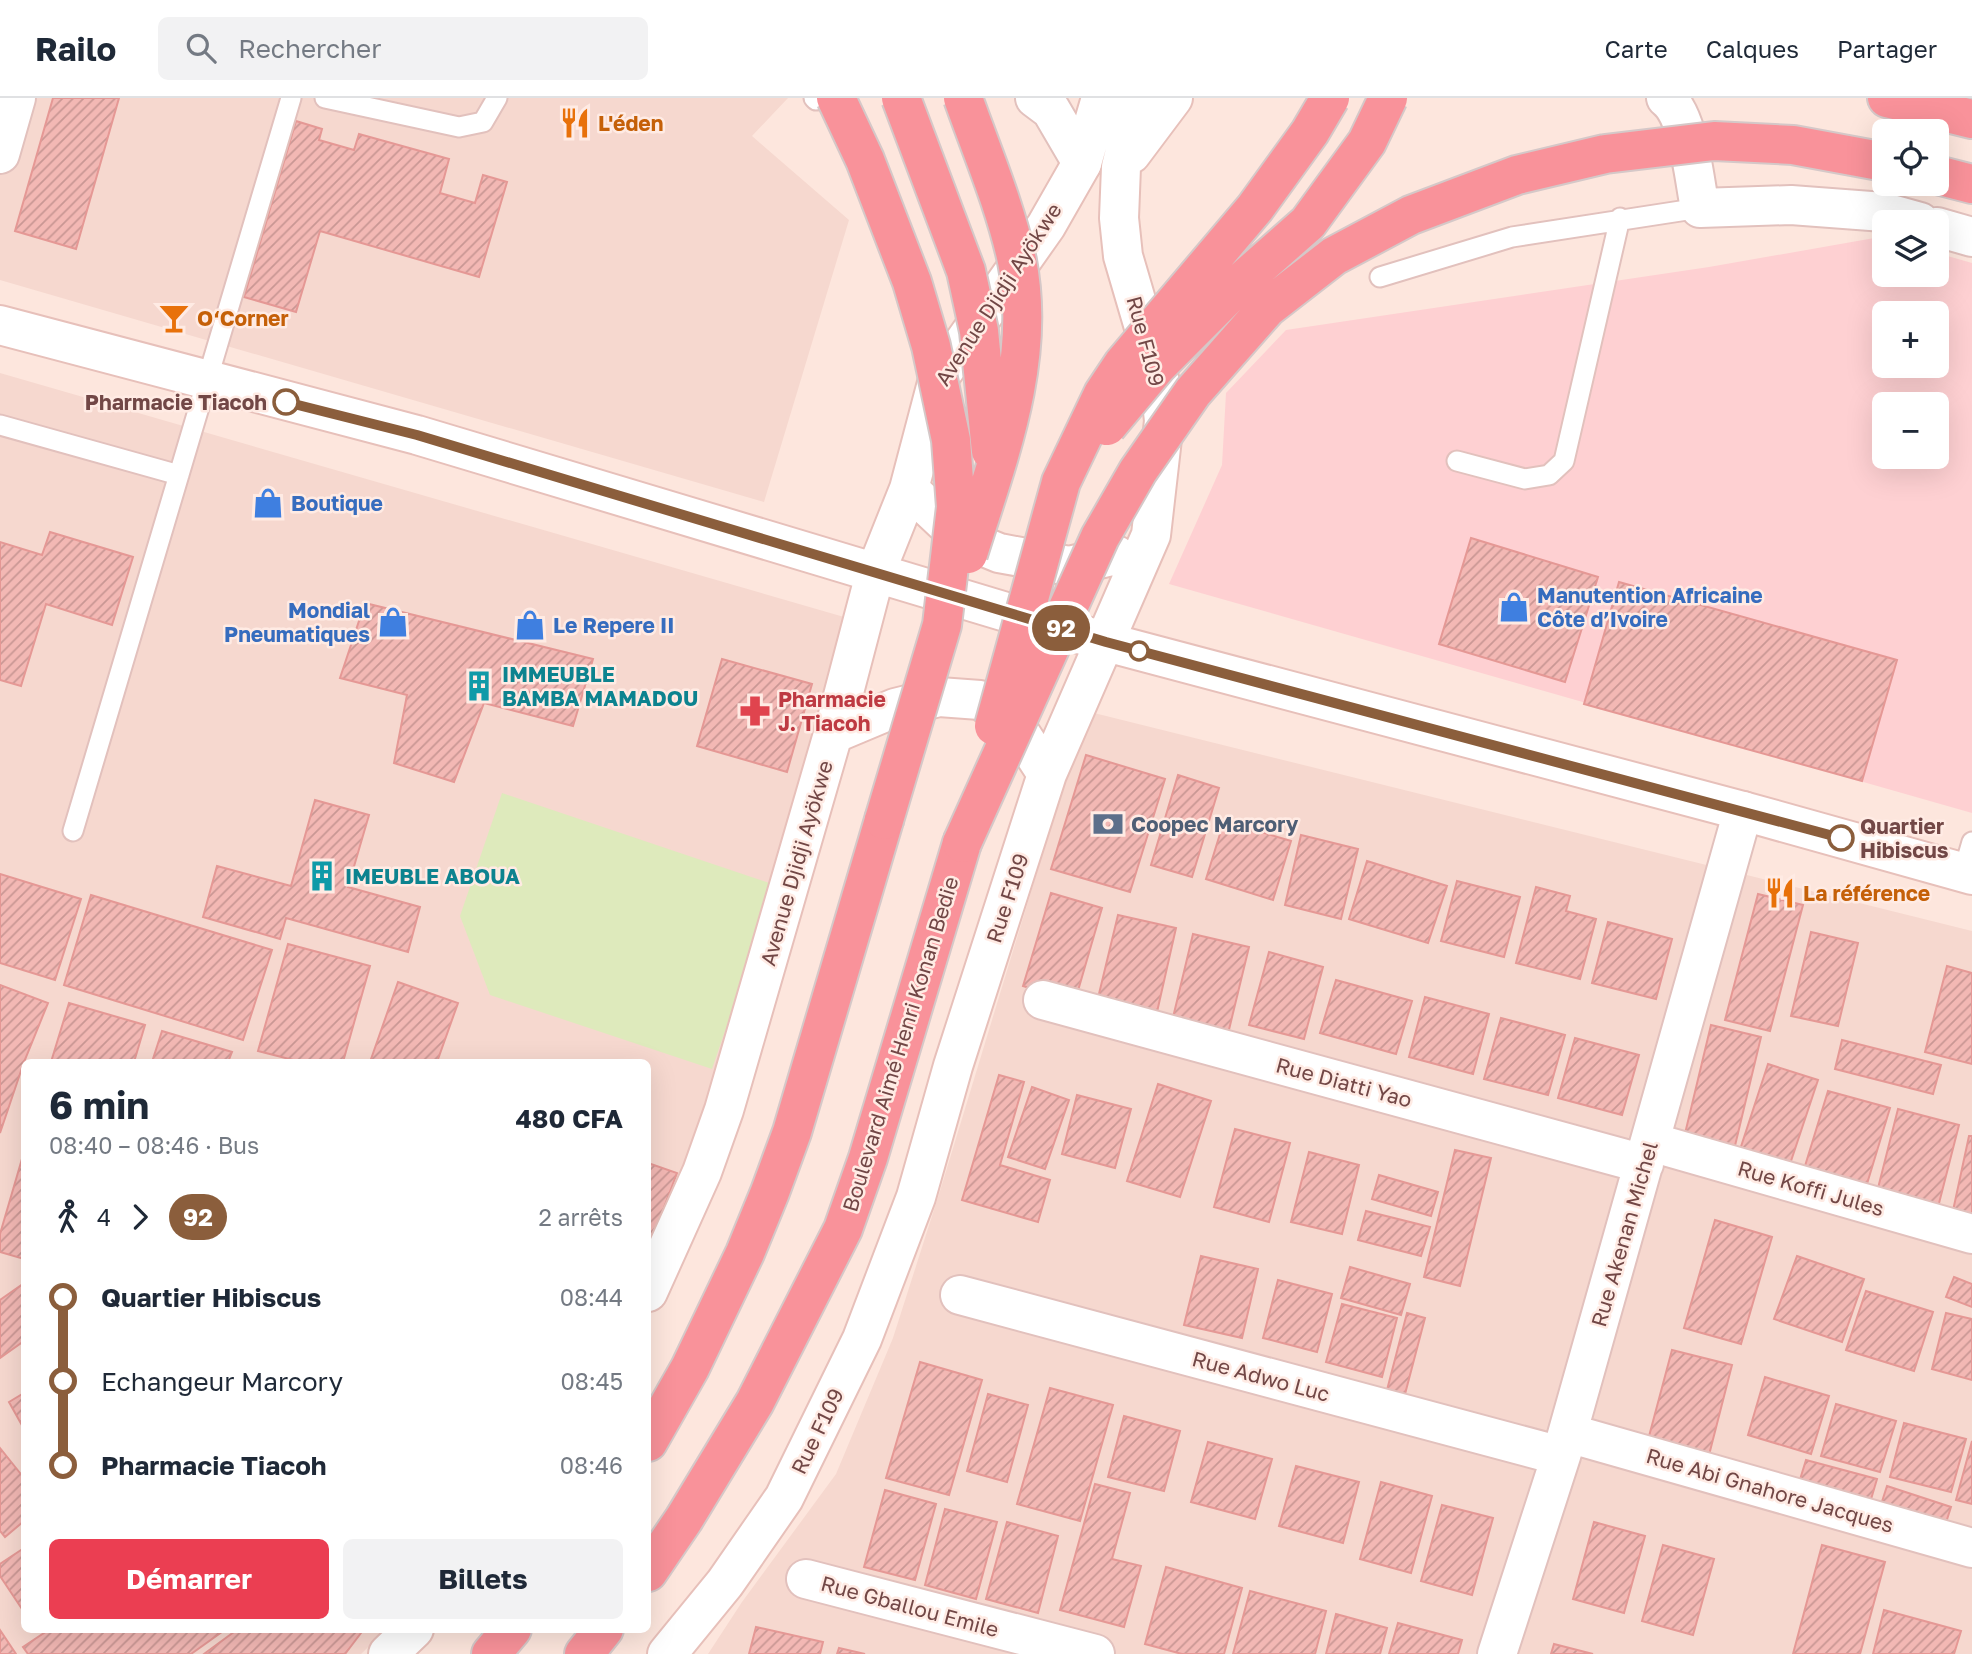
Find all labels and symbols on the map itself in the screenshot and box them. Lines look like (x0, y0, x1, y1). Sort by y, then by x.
restaurant icon: L'éden (558, 106, 592, 140)
place label: L'éden (598, 110, 663, 136)
street label: Avenue Djidji Ayökwe (929, 198, 1067, 390)
street label: Rue F109 (1121, 293, 1171, 389)
bar icon: O‘Corner (157, 301, 191, 335)
place label: O‘Corner (197, 305, 289, 331)
place label: Pharmacie Tiacoh (85, 389, 267, 415)
marker: Pharmacie Tiacoh (273, 389, 299, 415)
shop icon: Boutique (251, 486, 285, 520)
place label: Boutique (291, 490, 383, 516)
place label: Manutention Africaine Côte d’Ivoire (1537, 582, 1763, 632)
shop icon: Manutention Africaine Côte d’Ivoire (1497, 590, 1531, 624)
place label: Mondial Pneumatiques (224, 597, 370, 647)
shop icon: Mondial Pneumatiques (376, 605, 410, 639)
line badge: 92 (1030, 605, 1092, 651)
shop icon: Le Repere II (513, 608, 547, 642)
place label: Le Repere II (553, 612, 674, 638)
unlabelled marker (1129, 641, 1149, 661)
place label: IMMEUBLE BAMBA MAMADOU (502, 661, 698, 711)
building icon: IMMEUBLE BAMBA MAMADOU (462, 669, 496, 703)
place label: Pharmacie J. Tiacoh (778, 686, 886, 736)
pharmacy icon: Pharmacie J. Tiacoh (738, 694, 772, 728)
street label: Avenue Djidji Ayökwe (754, 757, 838, 969)
bank icon: Coopec Marcory (1091, 807, 1125, 841)
place label: Coopec Marcory (1131, 811, 1299, 837)
place label: Quartier Hibiscus (1860, 813, 1949, 863)
marker: Quartier Hibiscus (1828, 825, 1854, 851)
street label: Rue F109 (980, 850, 1034, 946)
building icon: IMEUBLE ABOUA (305, 859, 339, 893)
place label: IMEUBLE ABOUA (345, 863, 520, 889)
street label: Boulevard Aimé Henri Konan Bedie (837, 873, 963, 1215)
restaurant icon: La référence (1763, 876, 1797, 910)
place label: La référence (1803, 880, 1930, 906)
street label: Rue Diatti Yao (1273, 1051, 1415, 1113)
street label: Rue Akenan Michel (1585, 1138, 1663, 1330)
street label: Rue Koffi Jules (1735, 1155, 1887, 1221)
street label: Rue Adwo Luc (1189, 1345, 1333, 1407)
street label: Rue F109 (785, 1384, 849, 1478)
street label: Rue Abi Gnahore Jacques (1643, 1442, 1897, 1538)
street label: Rue Gballou Emile (818, 1570, 1002, 1642)

